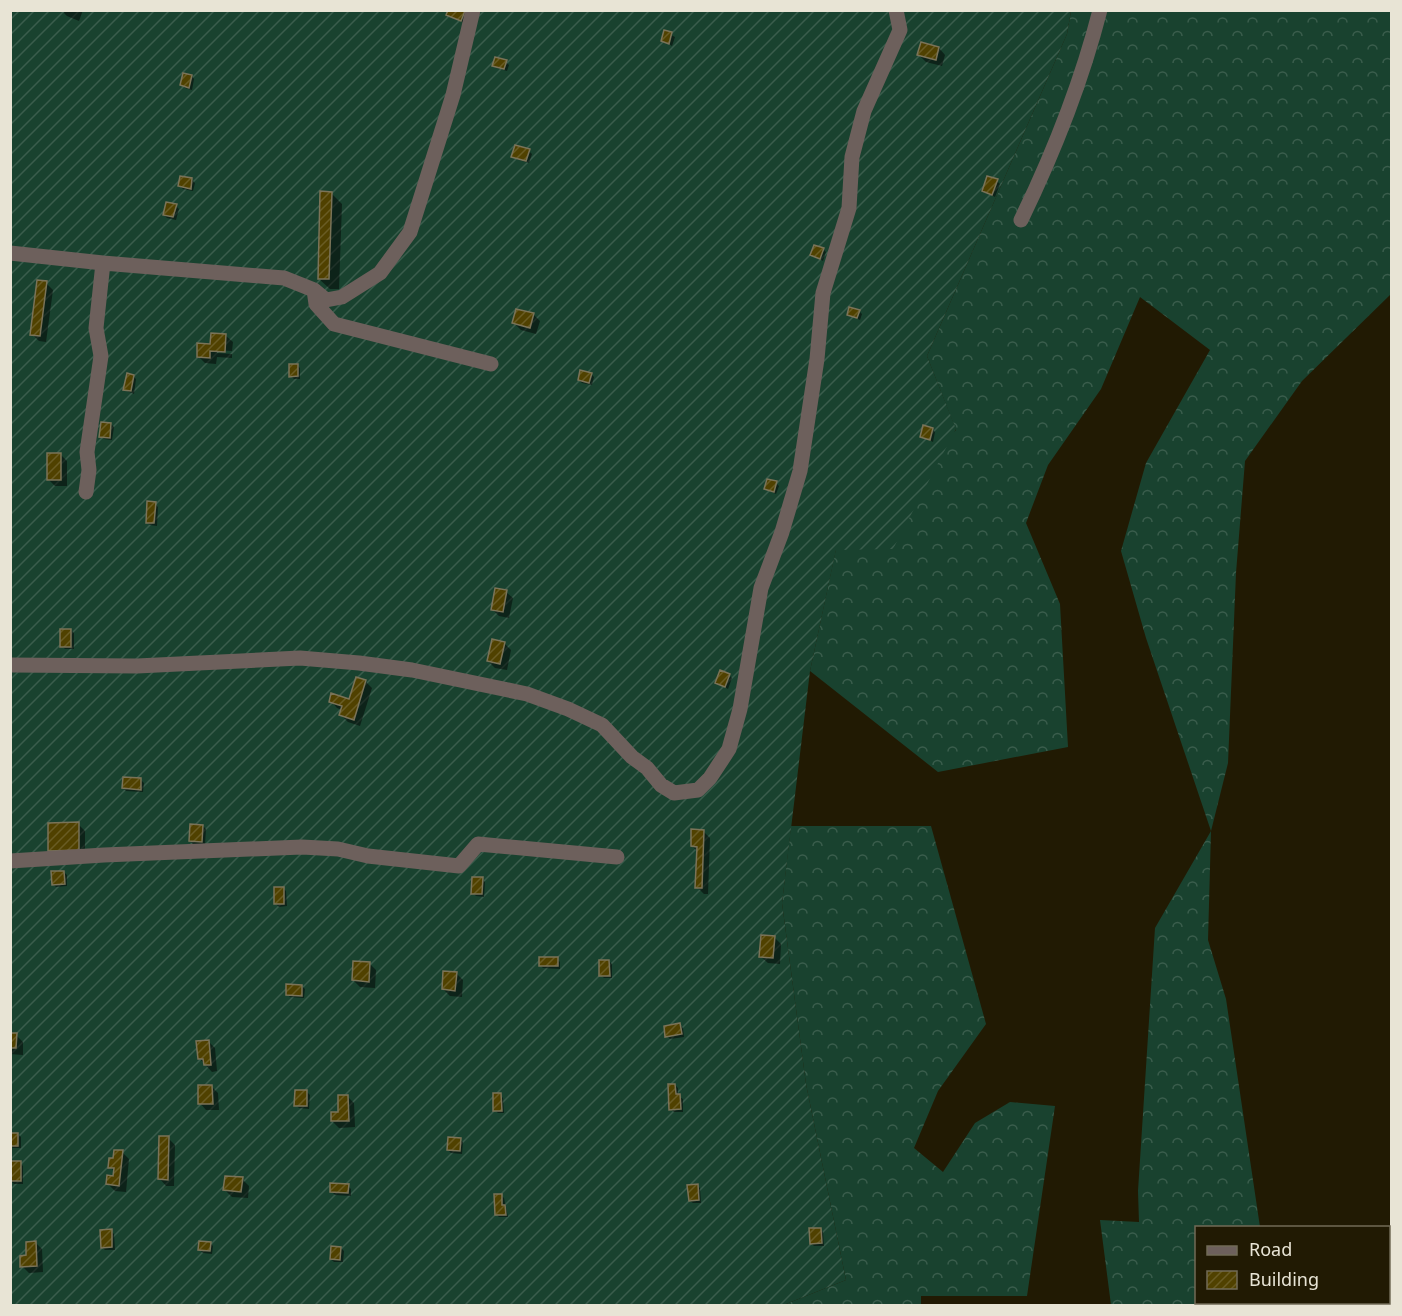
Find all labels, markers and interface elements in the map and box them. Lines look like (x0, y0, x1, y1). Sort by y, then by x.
legend (1195, 1226, 1390, 1304)
text: Road (1249, 1237, 1292, 1261)
text: Building (1249, 1267, 1319, 1291)

